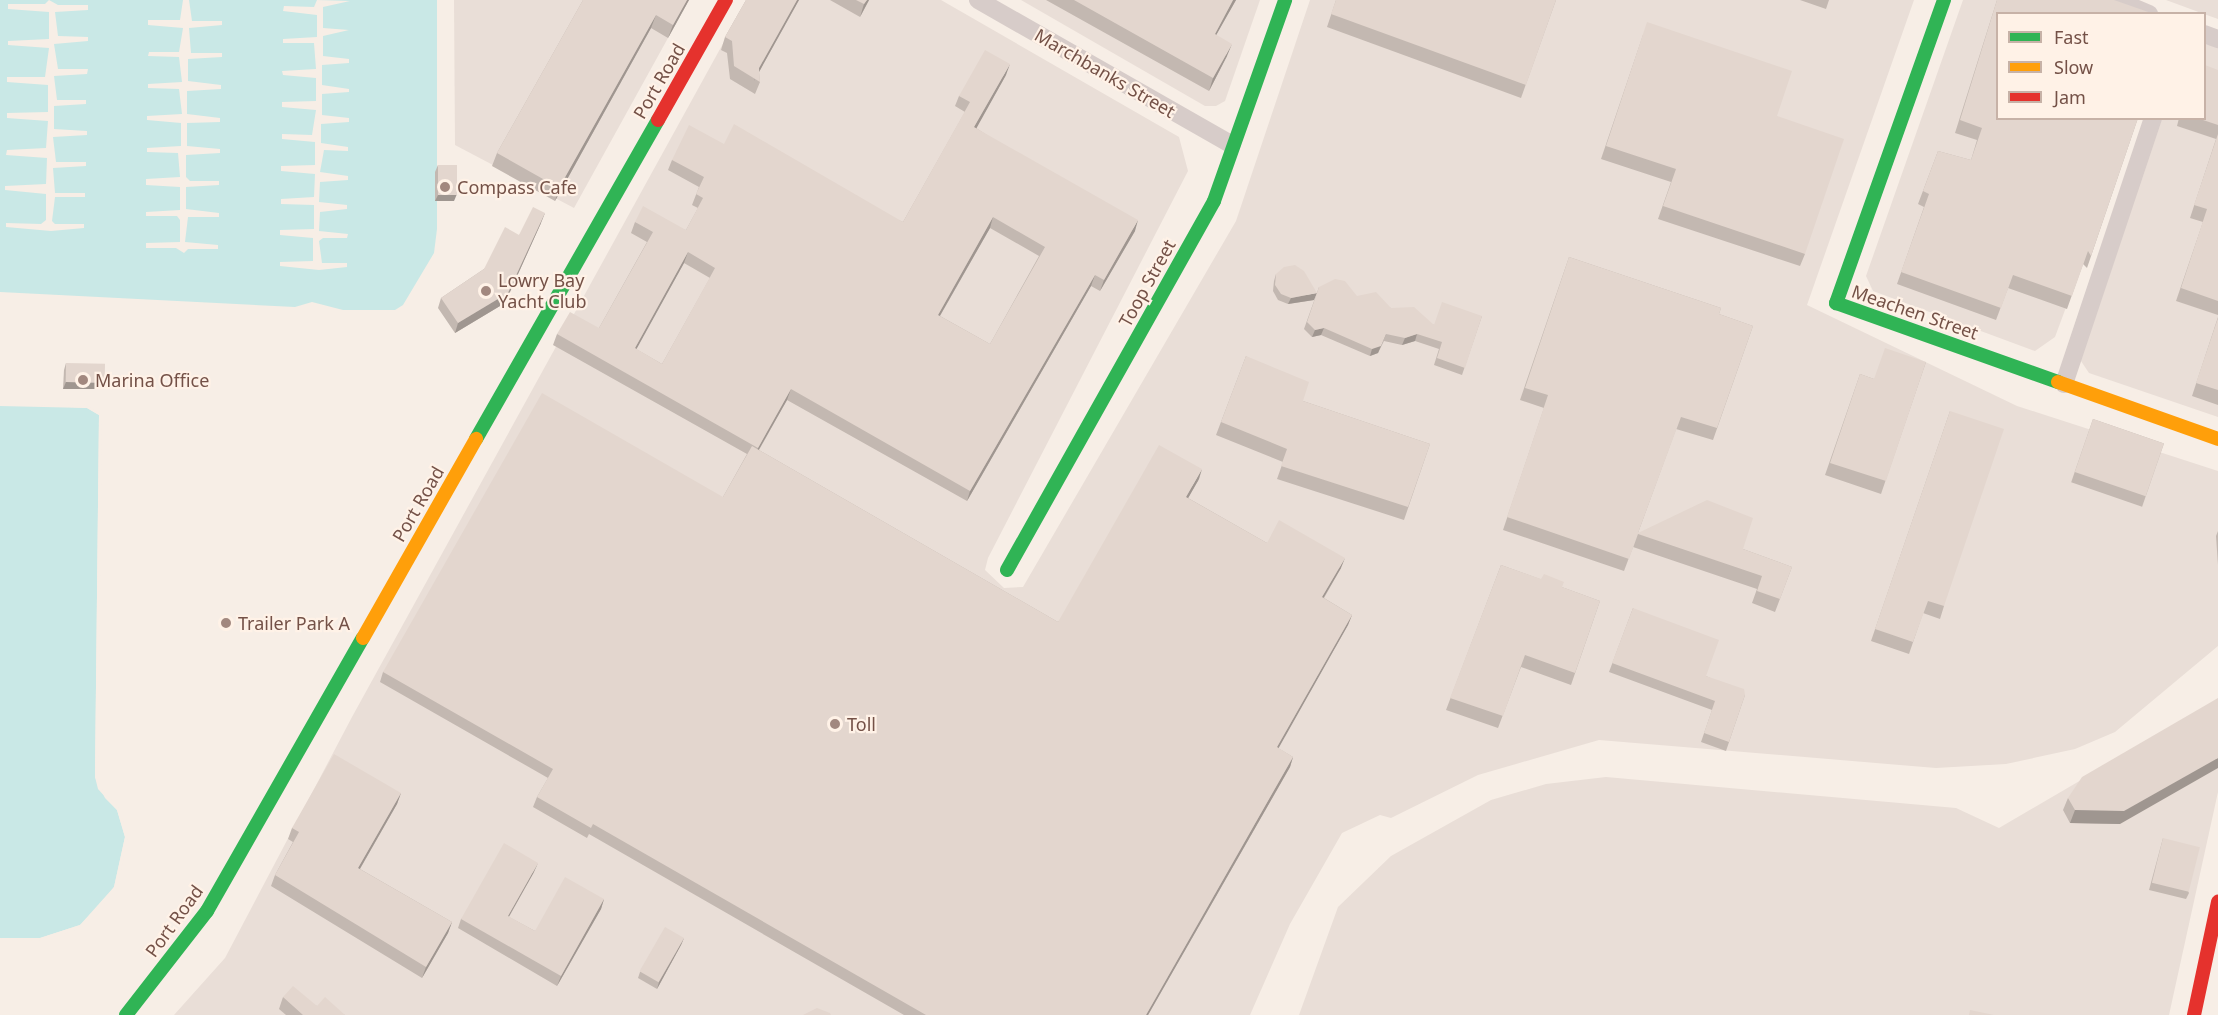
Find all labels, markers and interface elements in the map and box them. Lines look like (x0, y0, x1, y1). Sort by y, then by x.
legend (1996, 12, 2206, 120)
street label: Marchbanks Street (1031, 24, 1179, 122)
text: Fast (2054, 25, 2089, 49)
street label: Port Road (629, 39, 689, 123)
text: Slow (2054, 55, 2093, 79)
text: Jam (2054, 85, 2086, 109)
place label: Compass Cafe (457, 176, 577, 198)
marker: Compass Cafe (438, 180, 452, 194)
street label: Toop Street (1114, 236, 1180, 330)
place label: Lowry Bay Yacht Club (498, 270, 587, 312)
street label: Meachen Street (1849, 280, 1981, 344)
marker: Lowry Bay Yacht Club (479, 284, 493, 298)
place label: Marina Office (95, 369, 209, 391)
marker: Marina Office (76, 373, 90, 387)
street label: Port Road (388, 462, 448, 546)
place label: Trailer Park A (238, 612, 350, 634)
marker: Trailer Park A (219, 616, 233, 630)
place label: Toll (847, 713, 876, 735)
marker: Toll (828, 717, 842, 731)
street label: Port Road (141, 881, 207, 961)

